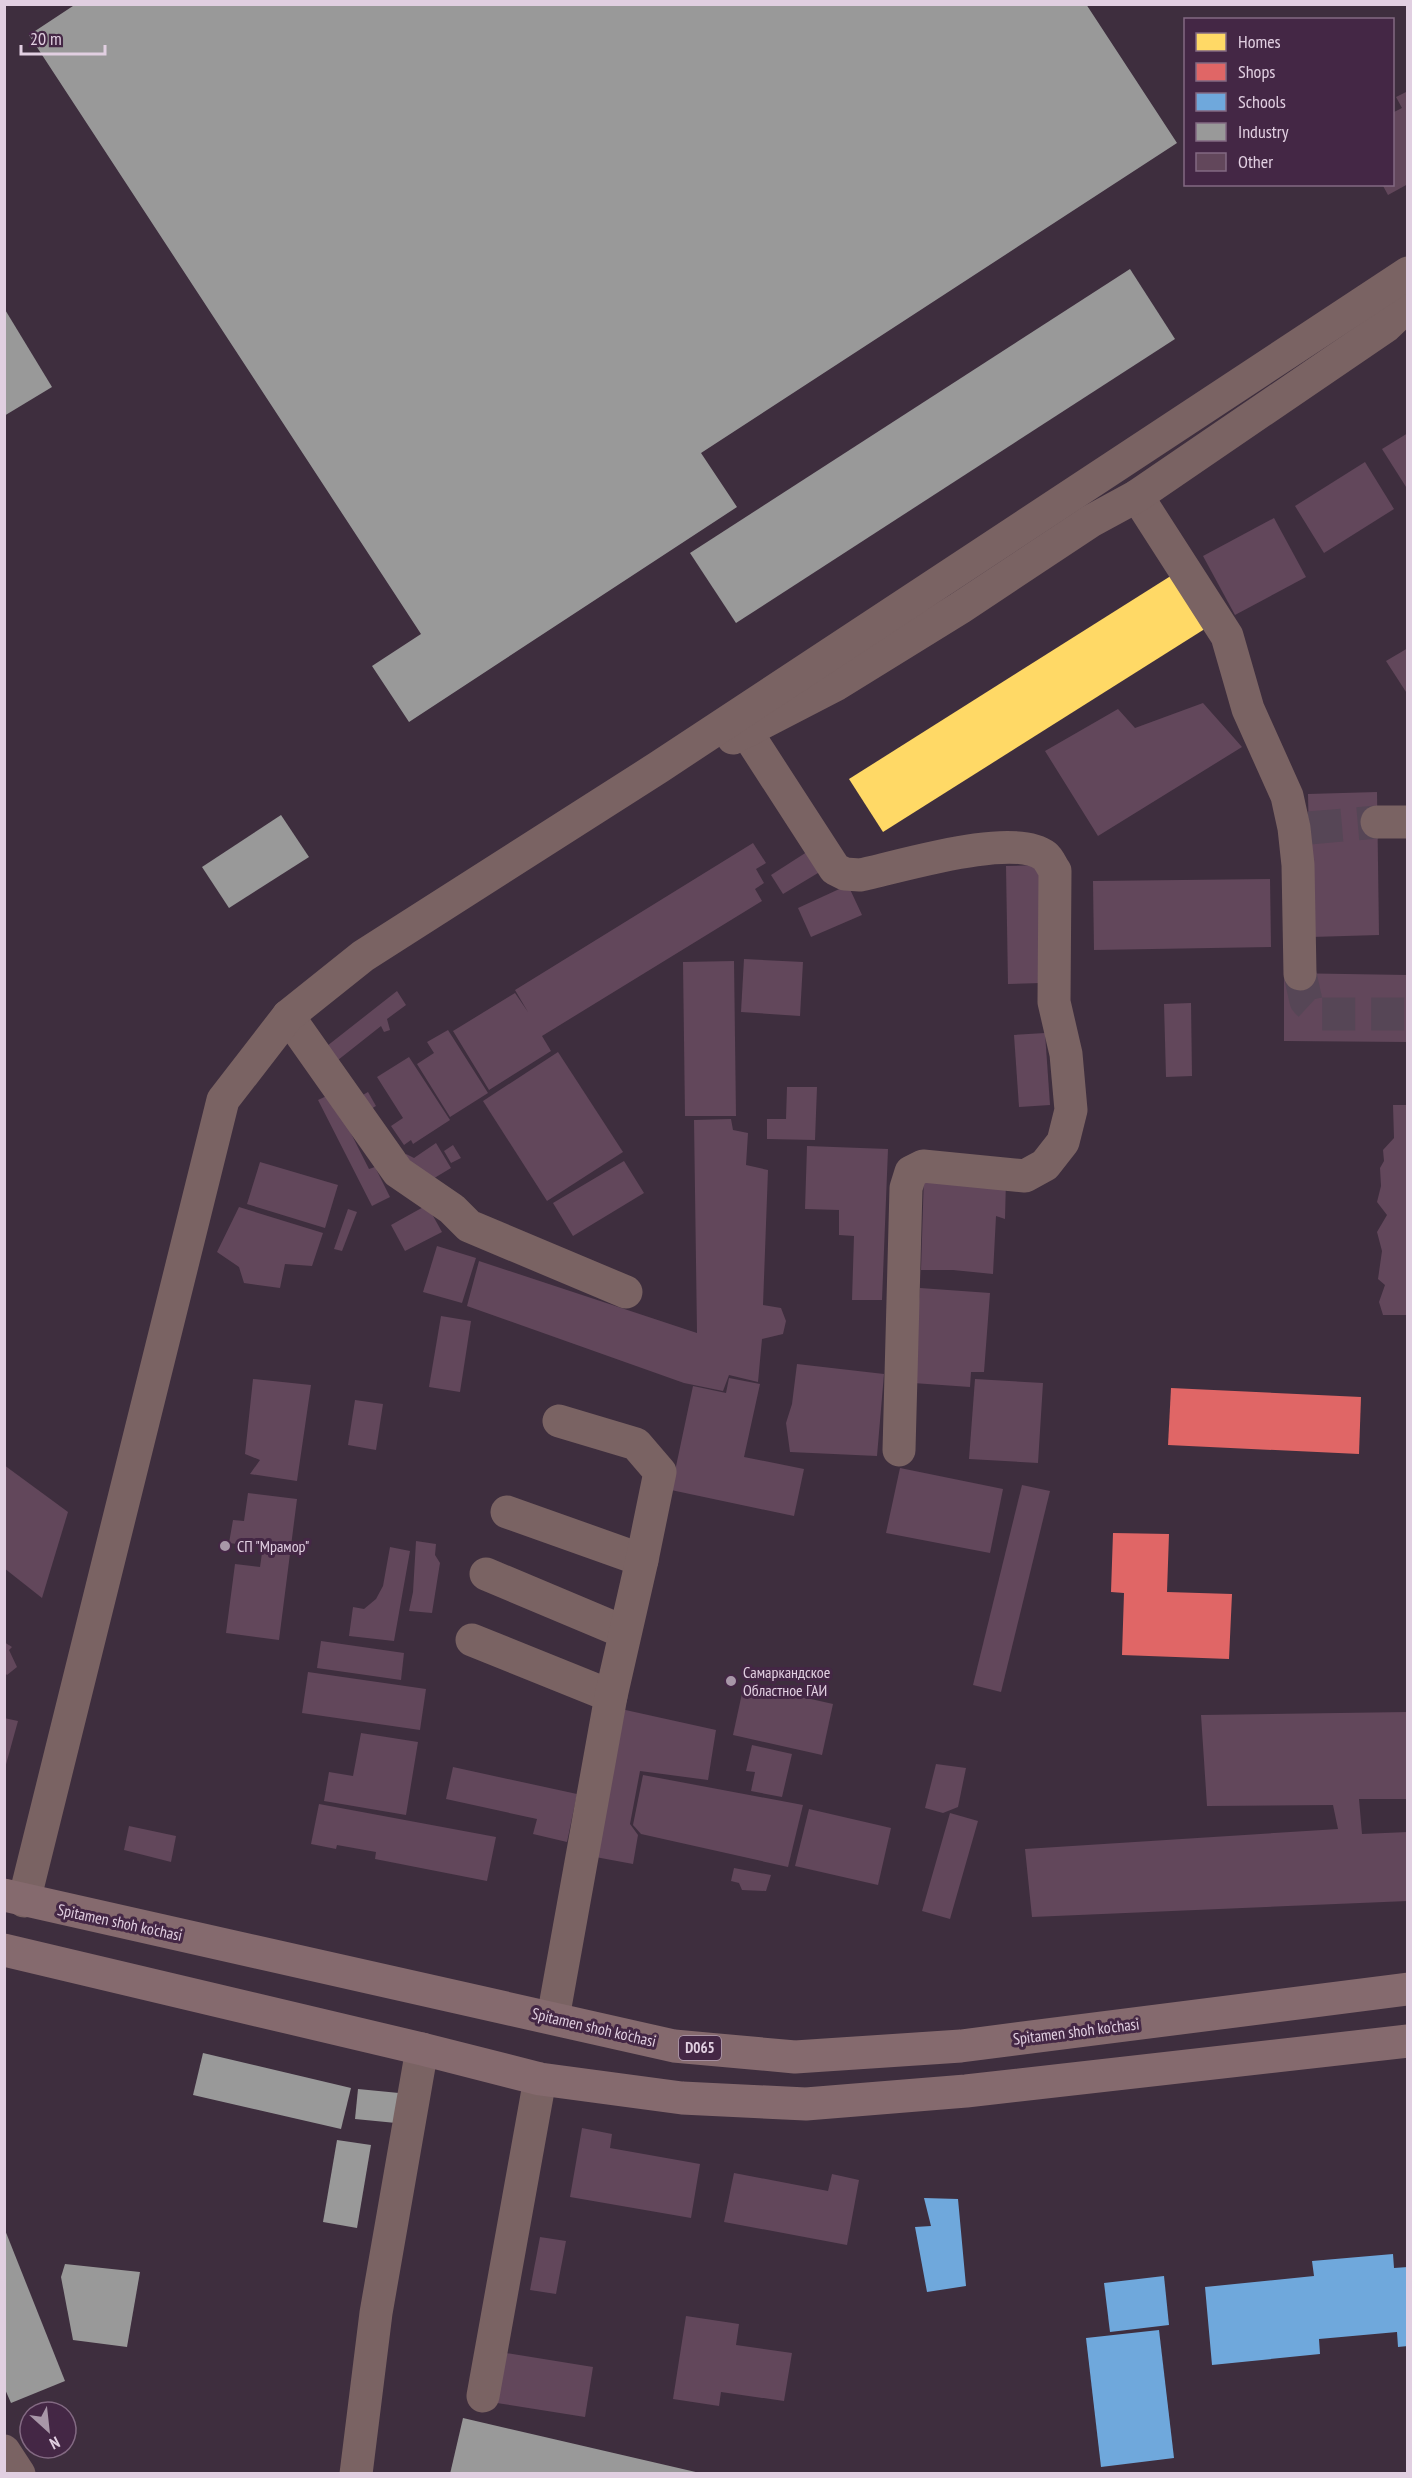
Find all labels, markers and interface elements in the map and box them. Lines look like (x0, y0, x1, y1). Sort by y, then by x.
scale bar (21, 18, 105, 56)
legend (1184, 18, 1394, 186)
text: 20 m (30, 27, 62, 50)
text: Homes (1238, 30, 1281, 53)
text: Shops (1238, 60, 1275, 83)
text: Schools (1238, 90, 1286, 113)
text: Industry (1238, 120, 1289, 143)
text: Other (1238, 150, 1273, 173)
place label: СП "Мрамор" (237, 1536, 309, 1556)
marker: СП "Мрамор" (218, 1539, 232, 1553)
place label: Самаркандское Областное ГАИ (743, 1662, 830, 1700)
marker: Самаркандское Областное ГАИ (724, 1674, 738, 1688)
street label: Spitamen shoh ko'chasi (56, 1899, 184, 1945)
street label: Spitamen shoh ko'chasi (530, 2003, 658, 2051)
street label: Spitamen shoh ko'chasi (1012, 2013, 1140, 2049)
road number: D065 (679, 2036, 721, 2060)
north arrow (18, 2400, 78, 2460)
text: N (46, 2432, 63, 2454)

